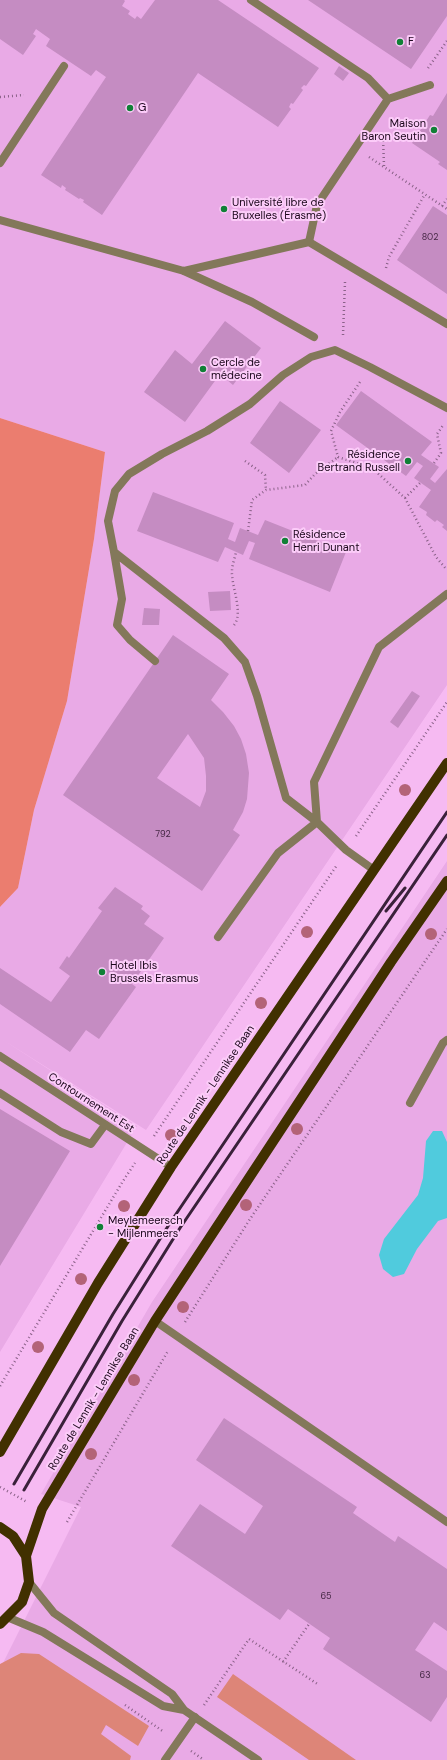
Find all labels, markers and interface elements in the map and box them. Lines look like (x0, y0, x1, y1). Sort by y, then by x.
place label: F (408, 35, 414, 49)
marker: F (395, 37, 405, 47)
place label: G (138, 101, 146, 115)
marker: G (125, 103, 135, 113)
place label: Maison Baron Seutin (362, 117, 426, 143)
marker: Maison Baron Seutin (429, 125, 439, 135)
place label: Université libre de Bruxelles (Érasme) (232, 196, 326, 222)
marker: Université libre de Bruxelles (Érasme) (219, 204, 229, 214)
house number: 802 (422, 233, 438, 243)
place label: Cercle de médecine (211, 356, 262, 382)
marker: Cercle de médecine (198, 364, 208, 374)
place label: Résidence Bertrand Russell (318, 448, 400, 474)
marker: Résidence Bertrand Russell (403, 456, 413, 466)
place label: Résidence Henri Dunant (293, 528, 359, 554)
marker: Résidence Henri Dunant (280, 536, 290, 546)
house number: 792 (155, 830, 171, 840)
place label: Hotel Ibis Brussels Erasmus (110, 959, 199, 985)
marker: Hotel Ibis Brussels Erasmus (97, 967, 107, 977)
street label: Route de Lennik - Lennikse Baan (154, 1023, 258, 1167)
street label: Contournement Est (46, 1070, 136, 1136)
place label: Meylemeersch - Mijlenmeers (108, 1214, 183, 1240)
marker: Meylemeersch - Mijlenmeers (95, 1222, 105, 1232)
street label: Route de Lennik - Lennikse Baan (46, 1325, 142, 1473)
house number: 65 (321, 1592, 331, 1602)
house number: 63 (420, 1671, 430, 1681)

